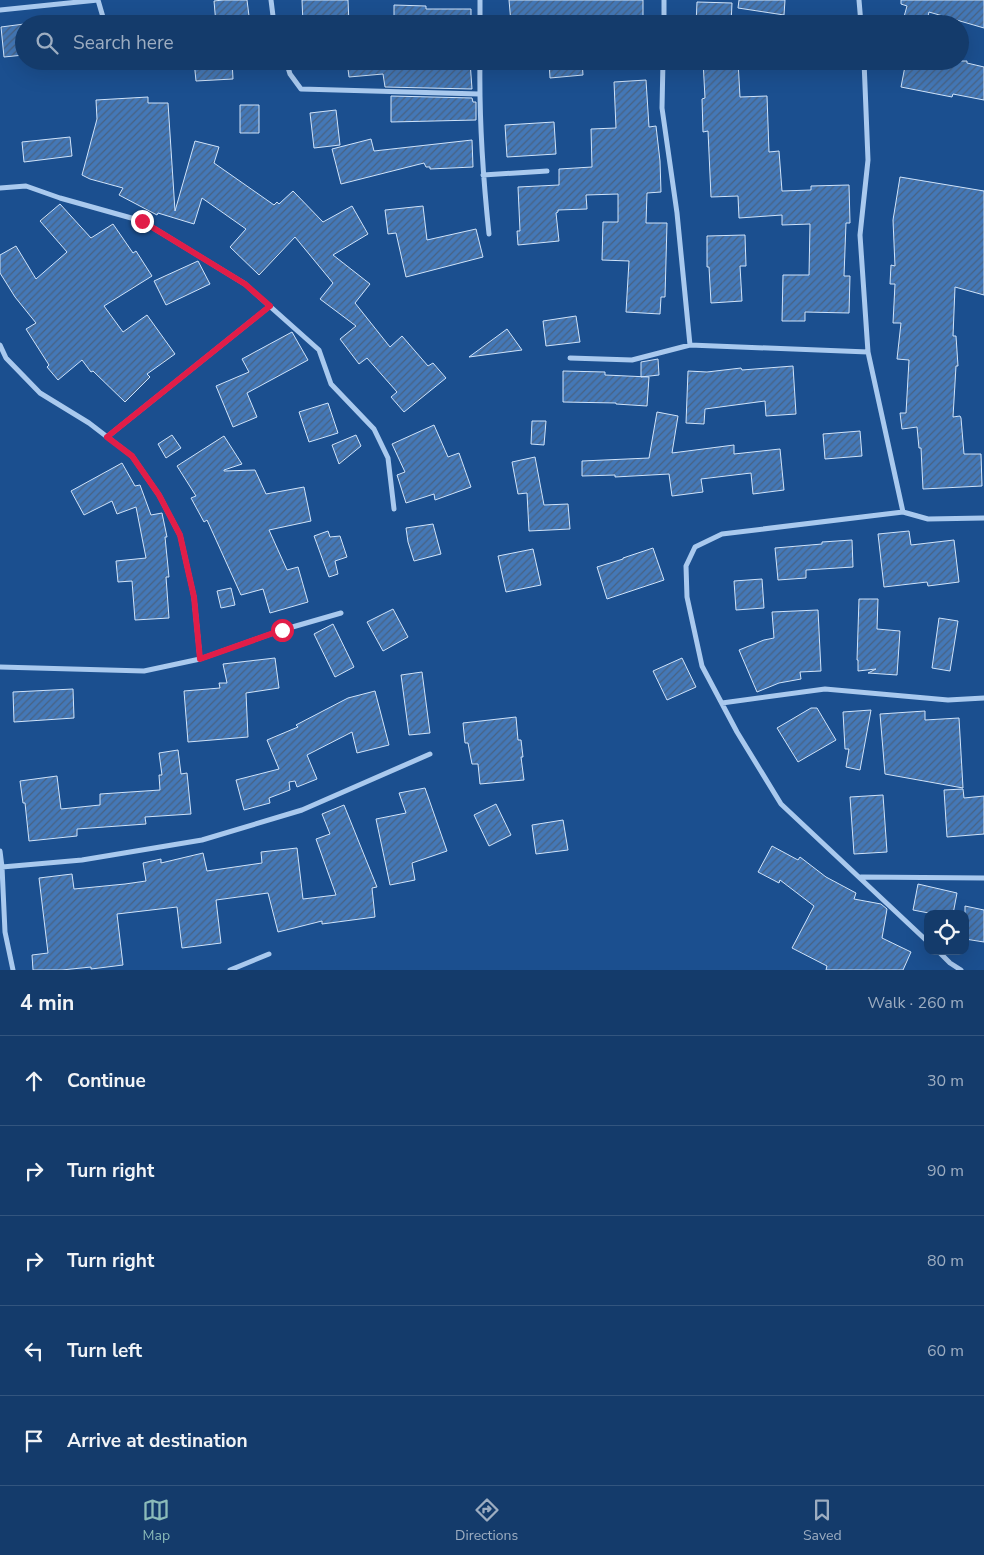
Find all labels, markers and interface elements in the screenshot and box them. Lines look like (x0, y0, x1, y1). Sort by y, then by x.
search box (15, 15, 969, 70)
icon: search (33, 29, 61, 57)
text: Search here (73, 30, 174, 56)
route end (131, 210, 154, 233)
route start (271, 619, 294, 642)
map controls (924, 910, 969, 955)
button: locate (924, 910, 969, 955)
text: 4 min (20, 989, 74, 1017)
text: Walk · 260 m (868, 992, 964, 1014)
icon: ahead (20, 1067, 48, 1095)
text: Continue (67, 1068, 146, 1094)
text: 30 m (927, 1070, 964, 1092)
icon: right (20, 1157, 48, 1185)
text: Turn right (67, 1158, 154, 1184)
text: 90 m (927, 1160, 964, 1182)
icon: right (20, 1247, 48, 1275)
text: Turn right (67, 1248, 154, 1274)
text: 80 m (927, 1250, 964, 1272)
icon: left (20, 1337, 48, 1365)
text: Turn left (67, 1338, 142, 1364)
text: 60 m (927, 1340, 964, 1362)
icon: arrive (20, 1427, 48, 1455)
text: Arrive at destination (67, 1428, 248, 1454)
tab: Map (142, 1496, 170, 1545)
tab: Directions (455, 1496, 518, 1545)
tab: Saved (803, 1496, 842, 1545)

